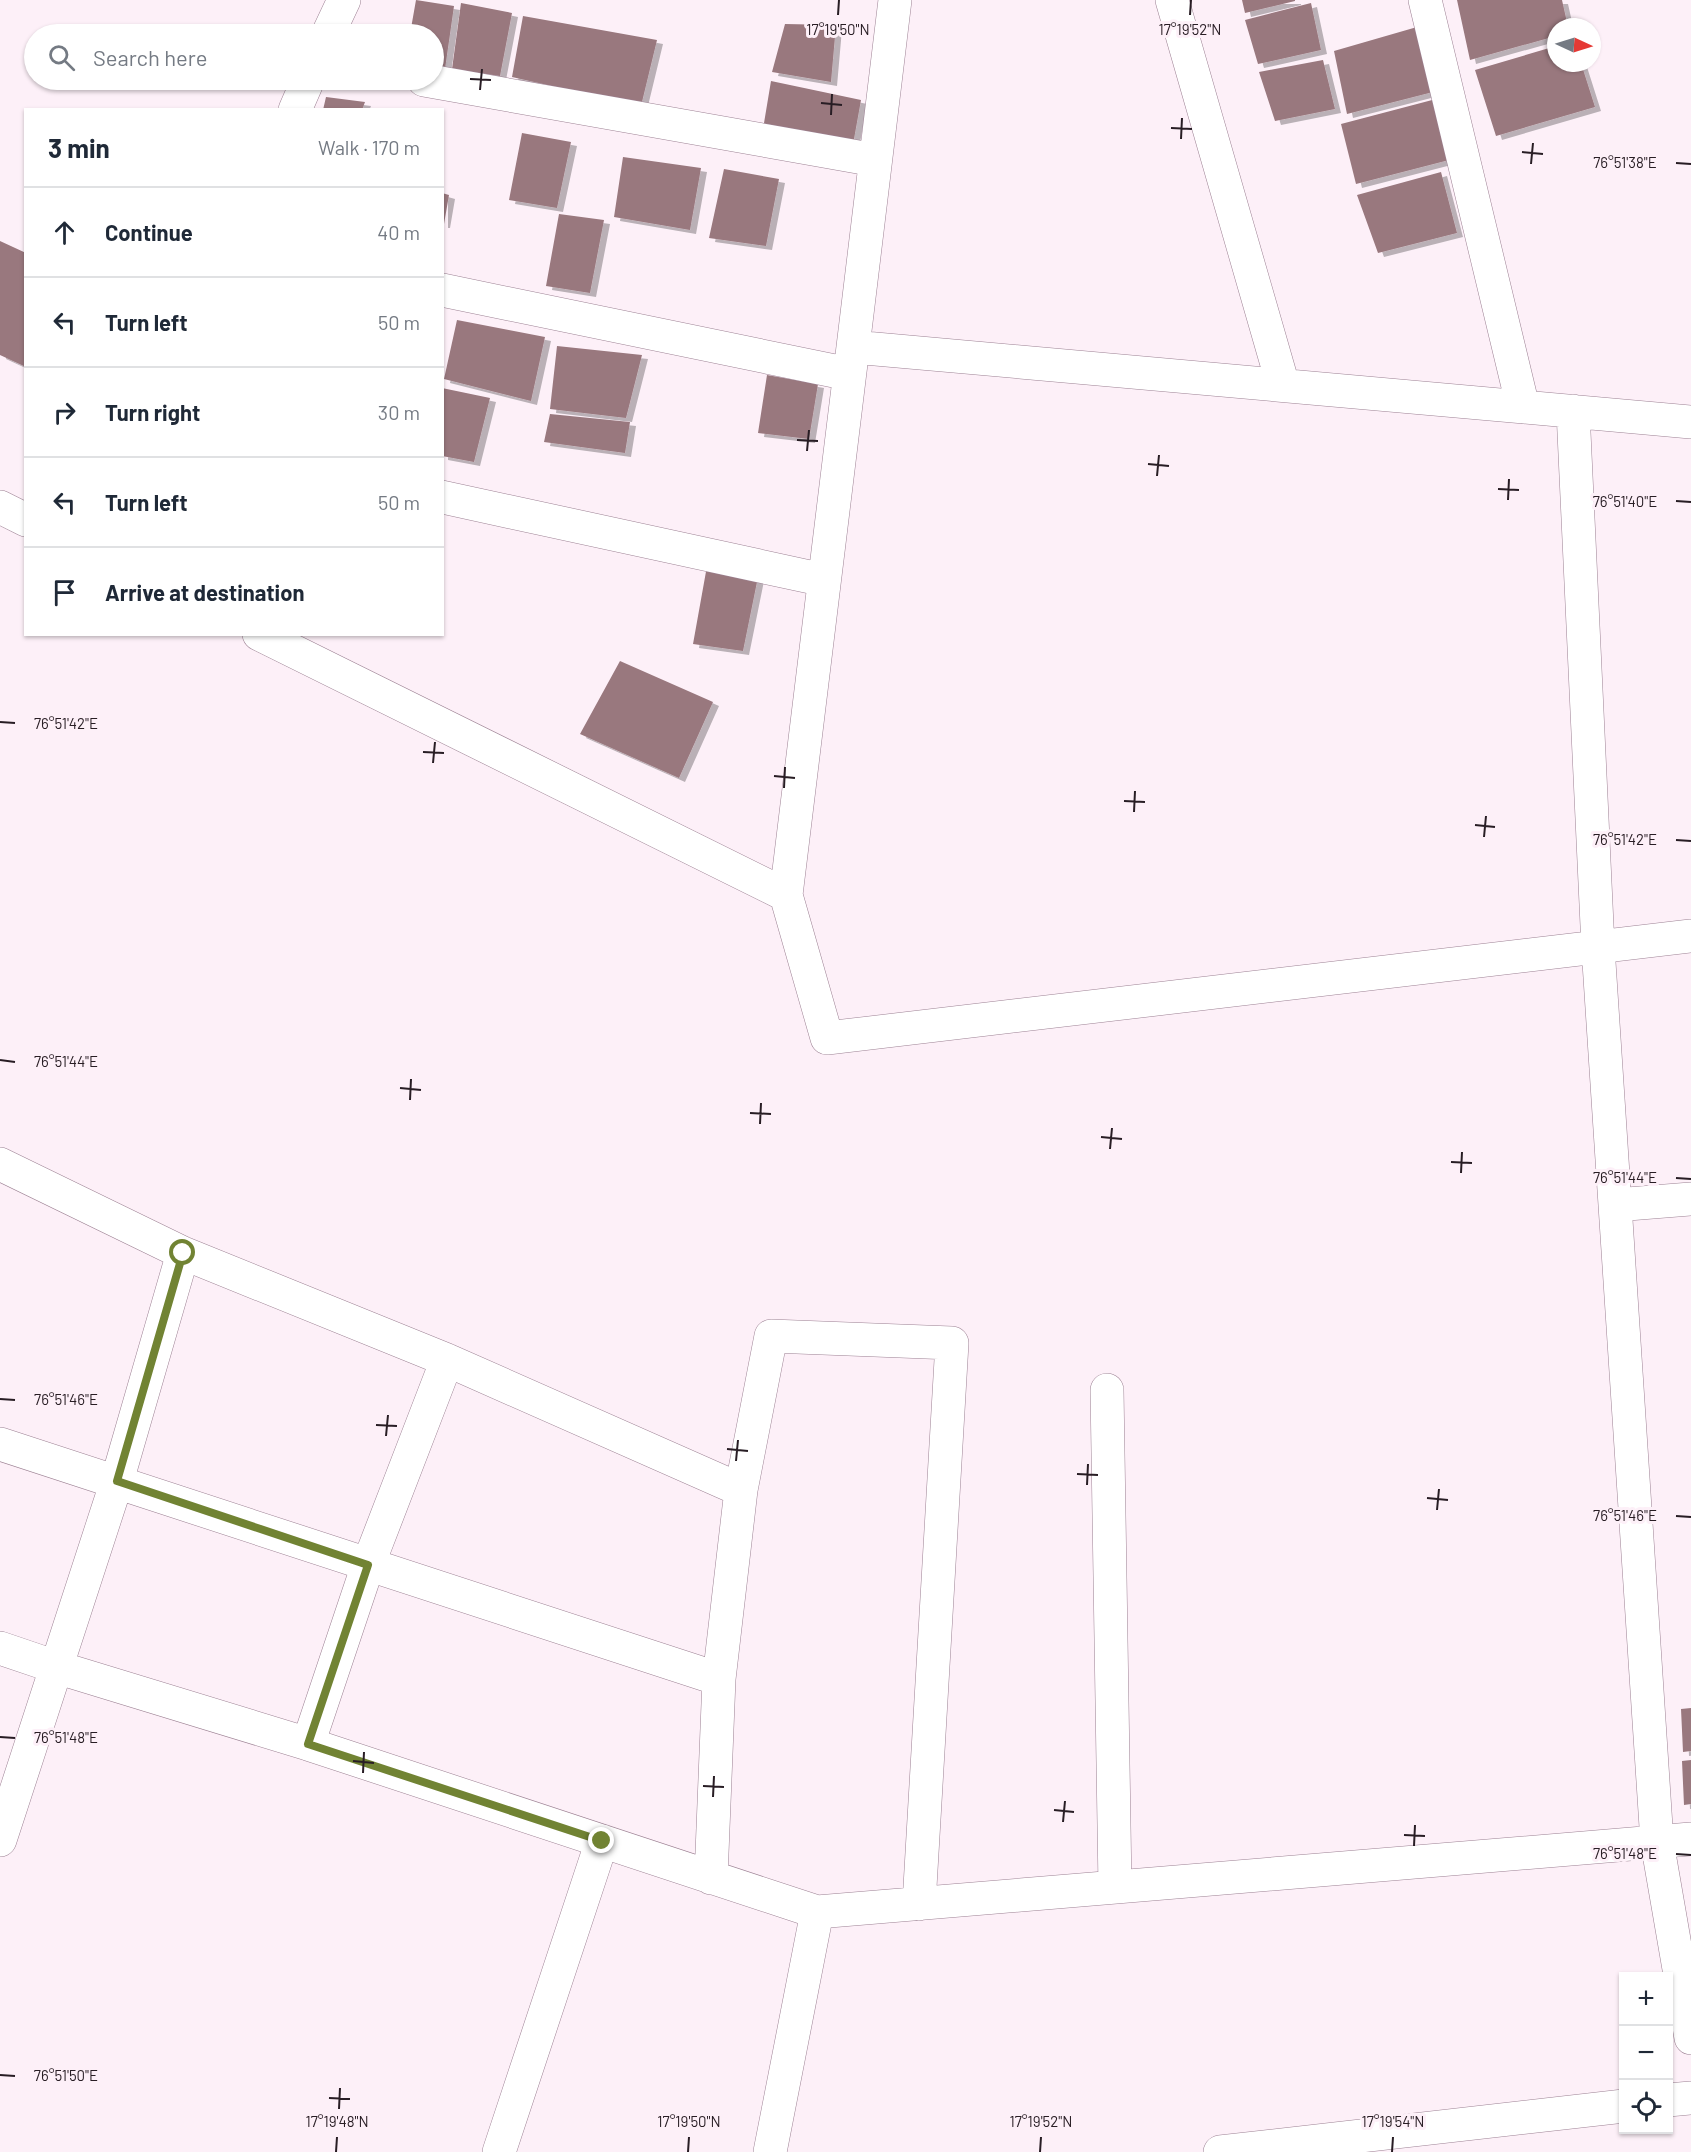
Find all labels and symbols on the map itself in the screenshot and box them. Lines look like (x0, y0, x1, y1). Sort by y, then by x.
north arrow (1547, 18, 1601, 72)
text: 17°19'50"N (806, 20, 870, 38)
text: 17°19'52"N (1159, 20, 1221, 38)
text: 76°51'38"E (1593, 153, 1657, 171)
text: 76°51'40"E (1593, 492, 1657, 510)
text: 76°51'42"E (34, 714, 98, 732)
text: 76°51'42"E (1593, 830, 1657, 848)
text: 76°51'44"E (34, 1052, 98, 1070)
text: 76°51'44"E (1593, 1168, 1657, 1186)
route start (169, 1239, 195, 1265)
text: 76°51'46"E (34, 1390, 98, 1408)
text: 76°51'46"E (1593, 1506, 1657, 1524)
text: 76°51'48"E (34, 1728, 98, 1746)
route end (588, 1827, 614, 1853)
text: 76°51'48"E (1593, 1844, 1657, 1862)
text: 76°51'50"E (34, 2066, 98, 2084)
text: 17°19'48"N (305, 2112, 369, 2130)
text: 17°19'50"N (657, 2112, 721, 2130)
text: 17°19'52"N (1010, 2112, 1072, 2130)
text: 17°19'54"N (1362, 2112, 1424, 2130)

